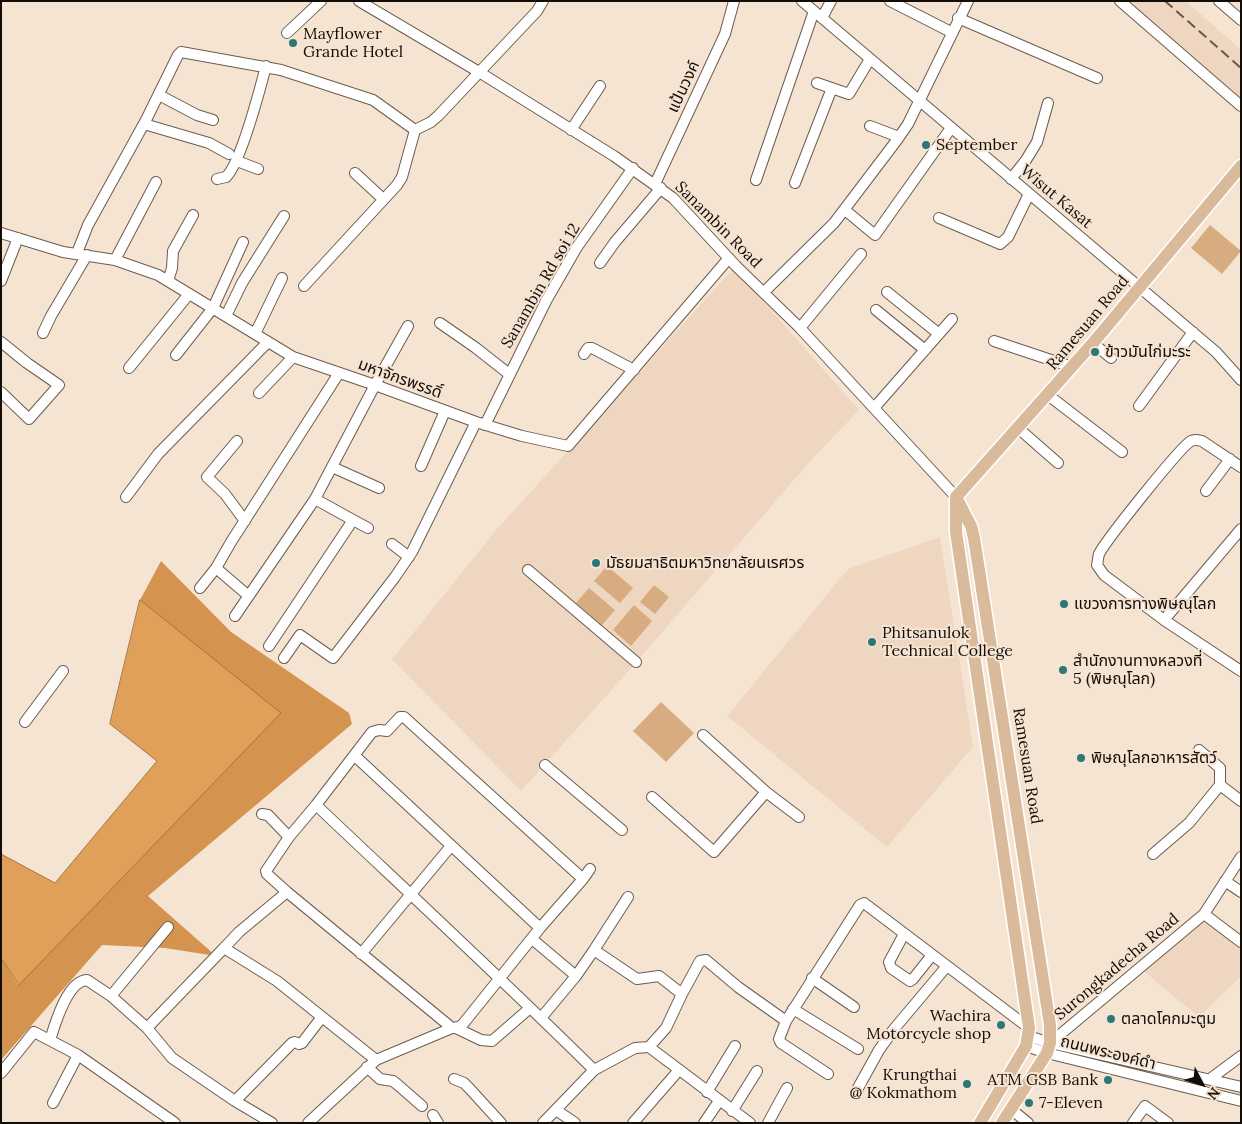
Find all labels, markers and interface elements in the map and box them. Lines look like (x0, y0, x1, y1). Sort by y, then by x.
place label: Mayflower Grande Hotel (303, 24, 403, 62)
marker: Mayflower Grande Hotel (287, 37, 299, 49)
street label: แป้นวงค์ (664, 58, 704, 116)
place label: September (936, 135, 1017, 155)
marker: September (920, 139, 932, 151)
street label: Wisut Kasat (1016, 161, 1096, 233)
street label: Sanambin Road (671, 178, 765, 272)
street label: Sanambin Rd soi 12 (497, 220, 585, 352)
street label: Ramesuan Road (1043, 272, 1133, 374)
place label: ข้าวมันไก่มะระ (1105, 342, 1191, 362)
marker: ข้าวมันไก่มะระ (1089, 346, 1101, 358)
street label: มหาจักรพรรดิ์ (355, 355, 445, 403)
place label: มัธยมสาธิตมหาวิทยาลัยนเรศวร (606, 553, 804, 573)
marker: มัธยมสาธิตมหาวิทยาลัยนเรศวร (590, 557, 602, 569)
place label: แขวงการทางพิษณุโลก (1074, 594, 1216, 614)
marker: แขวงการทางพิษณุโลก (1058, 598, 1070, 610)
place label: Phitsanulok Technical College (882, 623, 1013, 661)
marker: Phitsanulok Technical College (866, 636, 878, 648)
place label: สำนักงานทางหลวงที่ 5 (พิษณุโลก) (1073, 651, 1203, 689)
marker: สำนักงานทางหลวงที่ 5 (พิษณุโลก) (1057, 664, 1069, 676)
street label: Ramesuan Road (1008, 706, 1046, 826)
place label: พิษณุโลกอาหารสัตว์ (1091, 748, 1217, 768)
marker: พิษณุโลกอาหารสัตว์ (1075, 752, 1087, 764)
street label: Surongkadecha Road (1051, 909, 1183, 1025)
place label: Wachira Motorcycle shop (866, 1006, 991, 1044)
place label: ตลาดโคกมะตูม (1121, 1009, 1216, 1029)
marker: ตลาดโคกมะตูม (1105, 1013, 1117, 1025)
marker: Wachira Motorcycle shop (995, 1019, 1007, 1031)
street label: ถนนพระองค์ดำ (1058, 1032, 1158, 1074)
north arrow (1177, 1059, 1227, 1109)
place label: Krungthai @ Kokmathom (850, 1065, 957, 1103)
place label: ATM GSB Bank (987, 1070, 1098, 1090)
marker: ATM GSB Bank (1102, 1074, 1114, 1086)
marker: Krungthai @ Kokmathom (961, 1078, 973, 1090)
text: N (1203, 1084, 1224, 1104)
place label: 7-Eleven (1039, 1093, 1103, 1113)
marker: 7-Eleven (1023, 1097, 1035, 1109)

